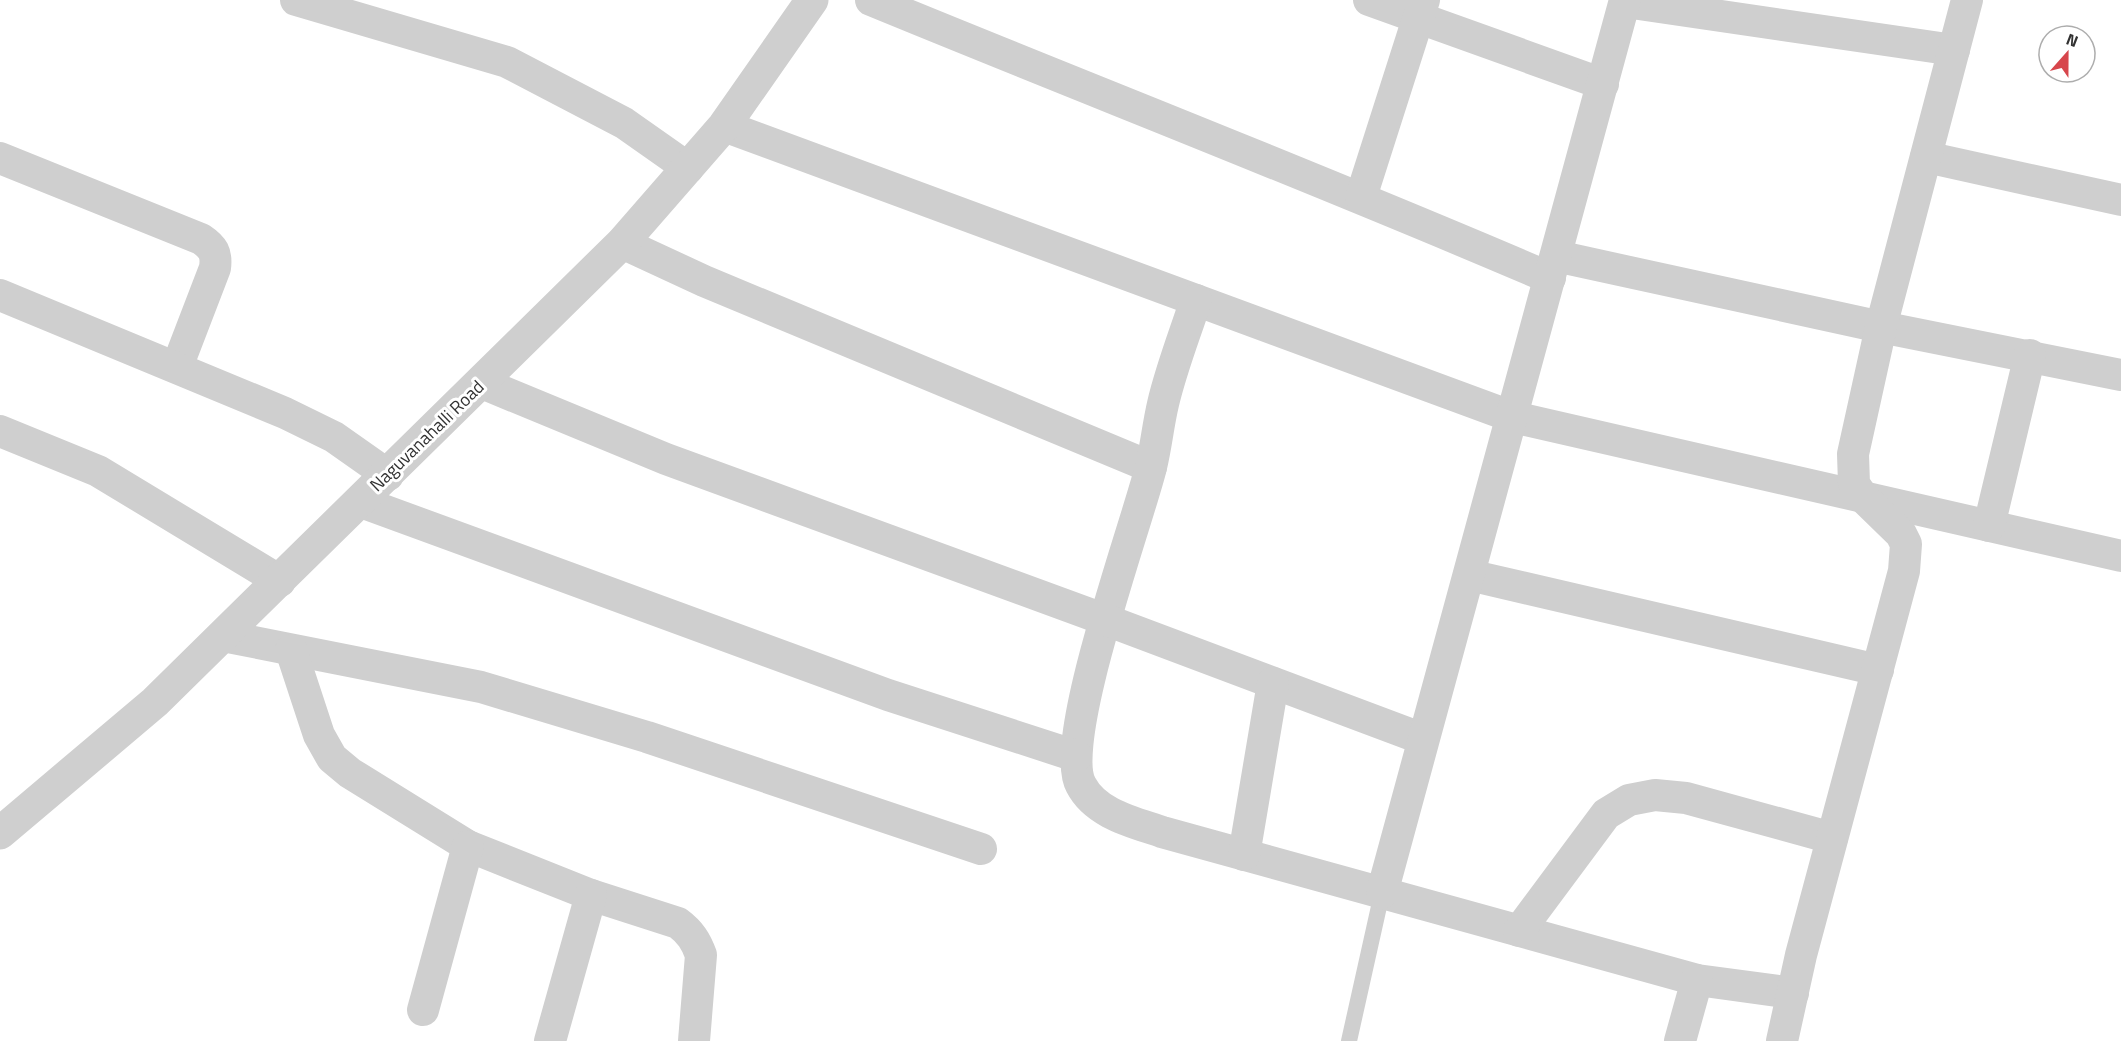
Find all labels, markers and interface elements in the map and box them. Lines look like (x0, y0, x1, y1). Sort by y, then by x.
north arrow (2037, 24, 2097, 84)
text: N (2063, 27, 2082, 53)
street label: Naguvanahalli Road (363, 374, 490, 497)

